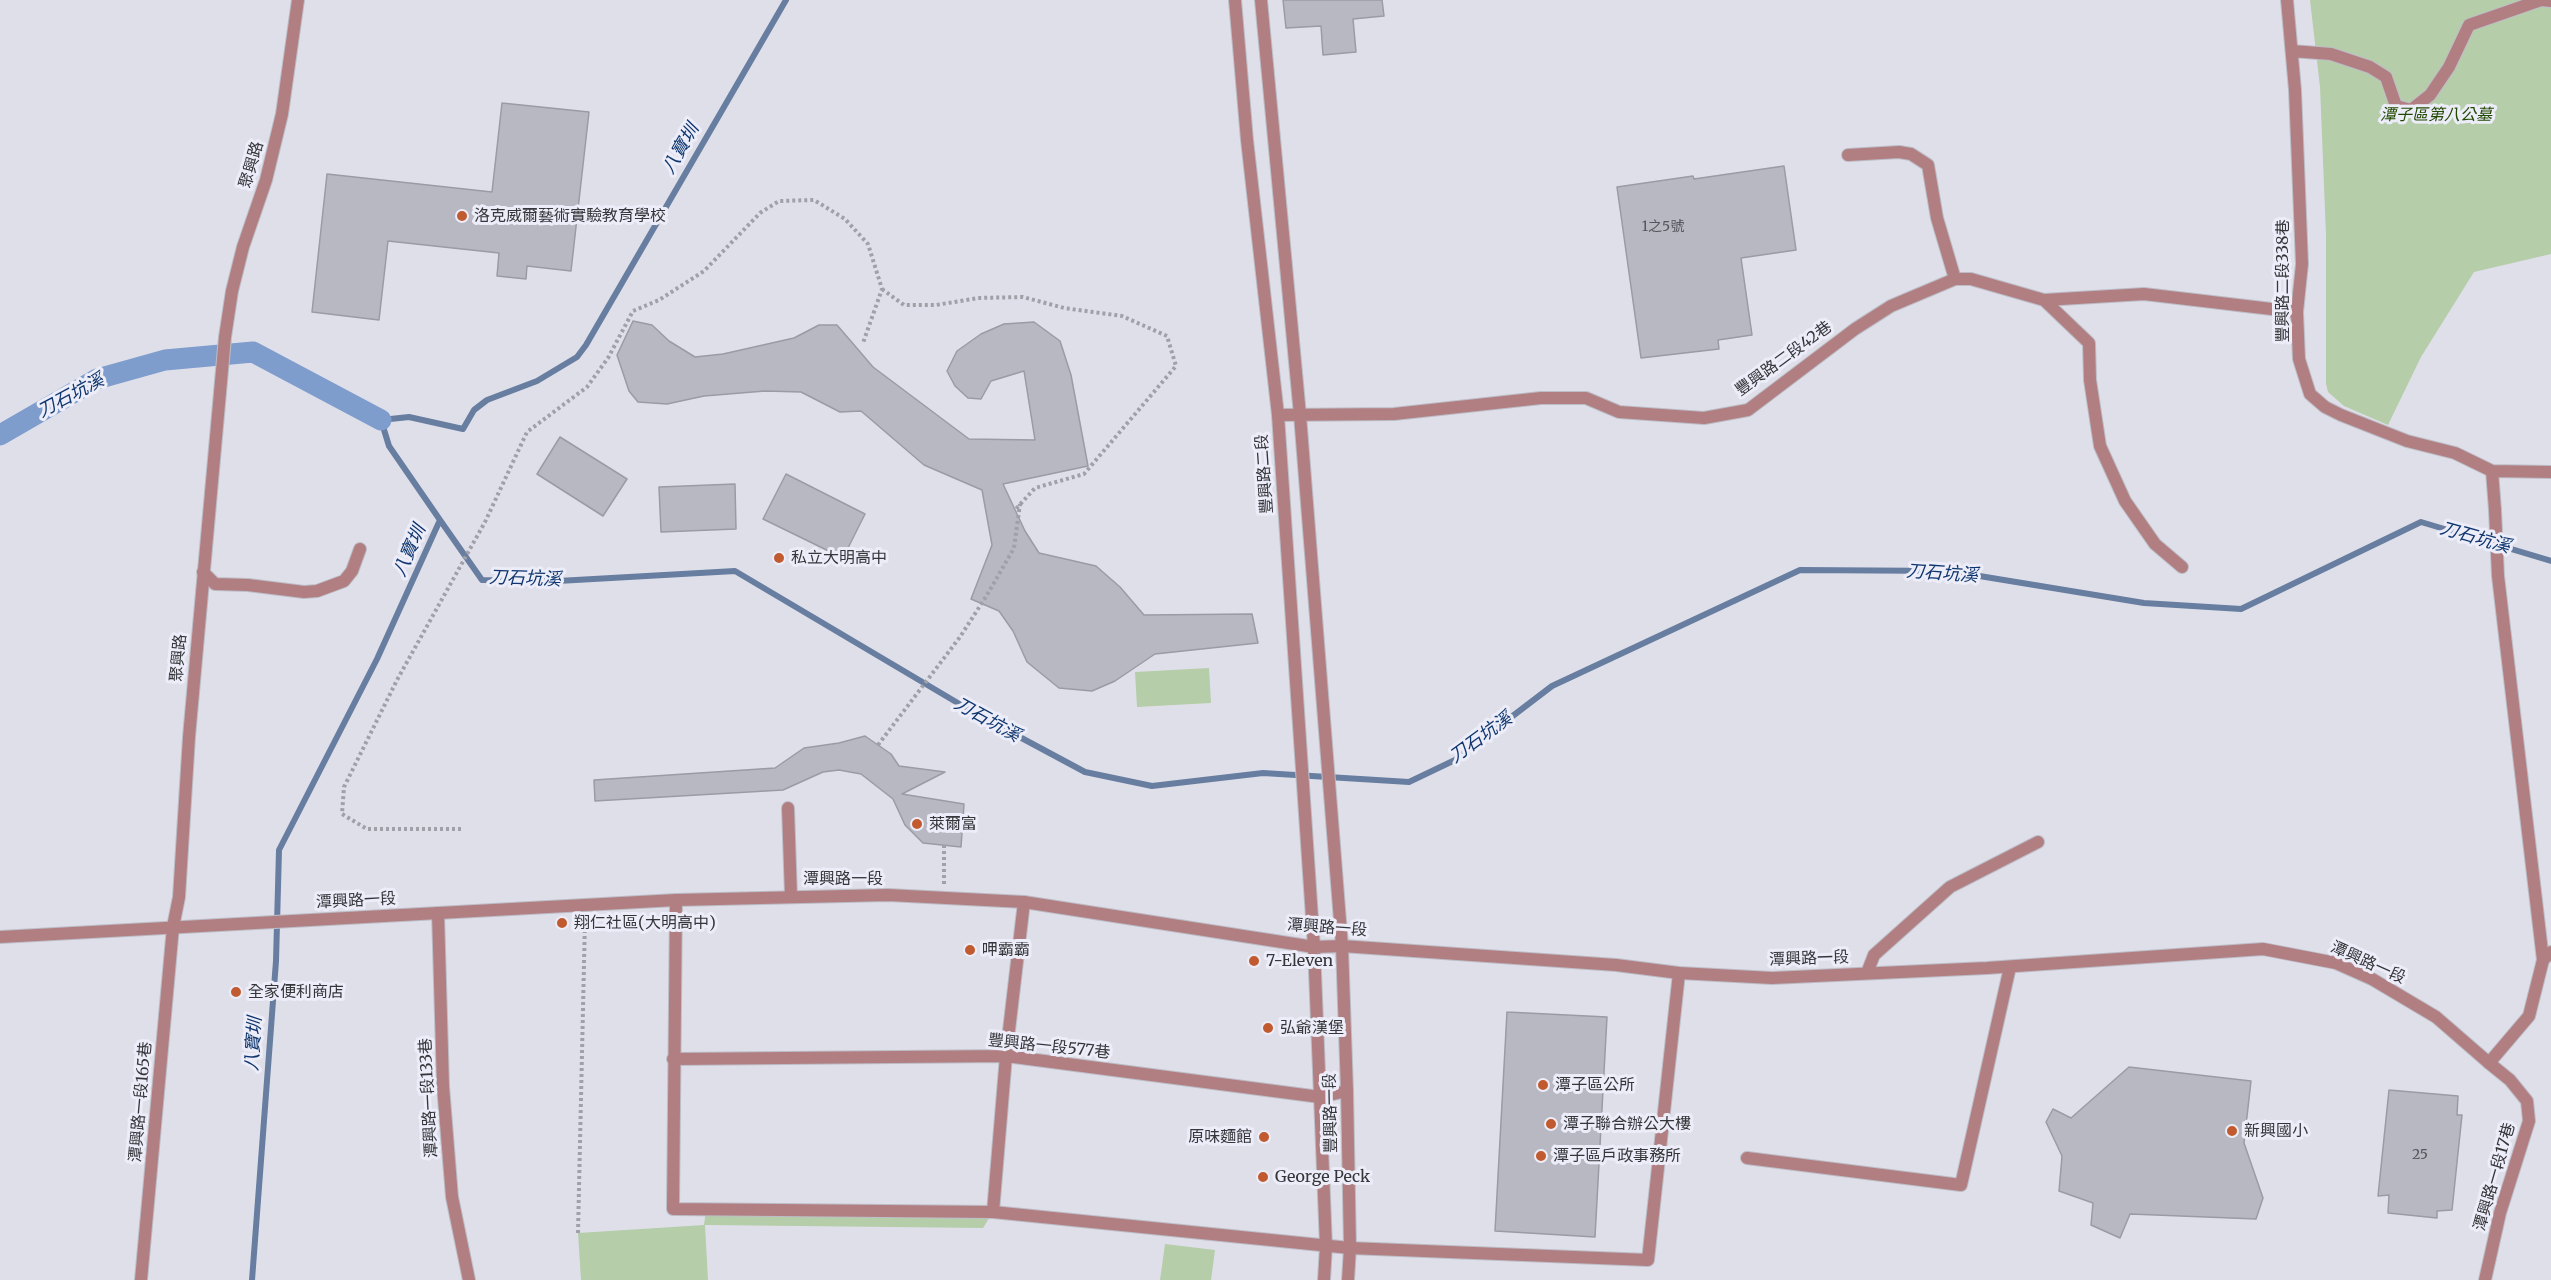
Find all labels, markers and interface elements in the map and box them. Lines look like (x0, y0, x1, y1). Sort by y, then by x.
park label: 潭子區第八公墓 (2380, 105, 2492, 125)
water label: 八寶圳 (658, 120, 704, 178)
street label: 聚興路 (236, 139, 268, 191)
place label: 洛克威爾藝術實驗教育學校 (474, 206, 666, 226)
marker: 洛克威爾藝術實驗教育學校 (455, 209, 469, 223)
house number: 1之5號 (1642, 219, 1684, 235)
street label: 豐興路二段338巷 (2273, 220, 2293, 342)
street label: 豐興路二段42巷 (1732, 318, 1836, 400)
water label: 刀石坑溪 (34, 370, 108, 422)
street label: 豐興路二段 (1253, 433, 1277, 515)
water label: 刀石坑溪 (2437, 518, 2513, 558)
water label: 八寶圳 (389, 522, 431, 580)
place label: 私立大明高中 (791, 548, 887, 568)
marker: 私立大明高中 (772, 551, 786, 565)
water label: 刀石坑溪 (1905, 561, 1979, 587)
water label: 刀石坑溪 (489, 567, 561, 591)
street label: 聚興路 (167, 633, 191, 683)
water label: 刀石坑溪 (950, 693, 1024, 747)
water label: 刀石坑溪 (1446, 708, 1516, 768)
place label: 萊爾富 (929, 814, 977, 834)
marker: 萊爾富 (910, 817, 924, 831)
street label: 潭興路一段 (803, 869, 883, 889)
street label: 潭興路一段 (316, 889, 396, 913)
place label: 翔仁社區(大明高中) (574, 913, 716, 933)
marker: 翔仁社區(大明高中) (555, 916, 569, 930)
street label: 潭興路一段 (1286, 916, 1368, 940)
street label: 潭興路一段 (2328, 938, 2408, 988)
place label: 呷霸霸 (982, 940, 1030, 960)
marker: 呷霸霸 (963, 943, 977, 957)
street label: 潭興路一段 (1769, 948, 1849, 970)
place label: 7-Eleven (1266, 951, 1333, 971)
marker: 7-Eleven (1247, 954, 1261, 968)
place label: 全家便利商店 (248, 982, 344, 1002)
marker: 全家便利商店 (229, 985, 243, 999)
water label: 八寶圳 (241, 1016, 267, 1072)
place label: 弘爺漢堡 (1280, 1018, 1344, 1038)
marker: 弘爺漢堡 (1261, 1021, 1275, 1035)
street label: 豐興路一段577巷 (987, 1031, 1111, 1063)
street label: 潭興路一段133巷 (416, 1037, 442, 1159)
street label: 潭興路一段165巷 (126, 1041, 156, 1163)
street label: 豐興路一段 (1321, 1073, 1341, 1153)
place label: 潭子區公所 (1555, 1075, 1635, 1095)
marker: 潭子區公所 (1536, 1078, 1550, 1092)
place label: 潭子聯合辦公大樓 (1563, 1114, 1691, 1134)
marker: 潭子聯合辦公大樓 (1544, 1117, 1558, 1131)
place label: 新興國小 (2244, 1121, 2308, 1141)
street label: 潭興路一段17巷 (2470, 1121, 2520, 1233)
marker: 新興國小 (2225, 1124, 2239, 1138)
place label: 原味麵館 (1188, 1127, 1252, 1147)
marker: 原味麵館 (1257, 1130, 1271, 1144)
place label: 潭子區戶政事務所 (1553, 1146, 1681, 1166)
house number: 25 (2412, 1147, 2428, 1163)
marker: 潭子區戶政事務所 (1534, 1149, 1548, 1163)
place label: George Peck (1275, 1167, 1370, 1187)
marker: George Peck (1256, 1170, 1270, 1184)

